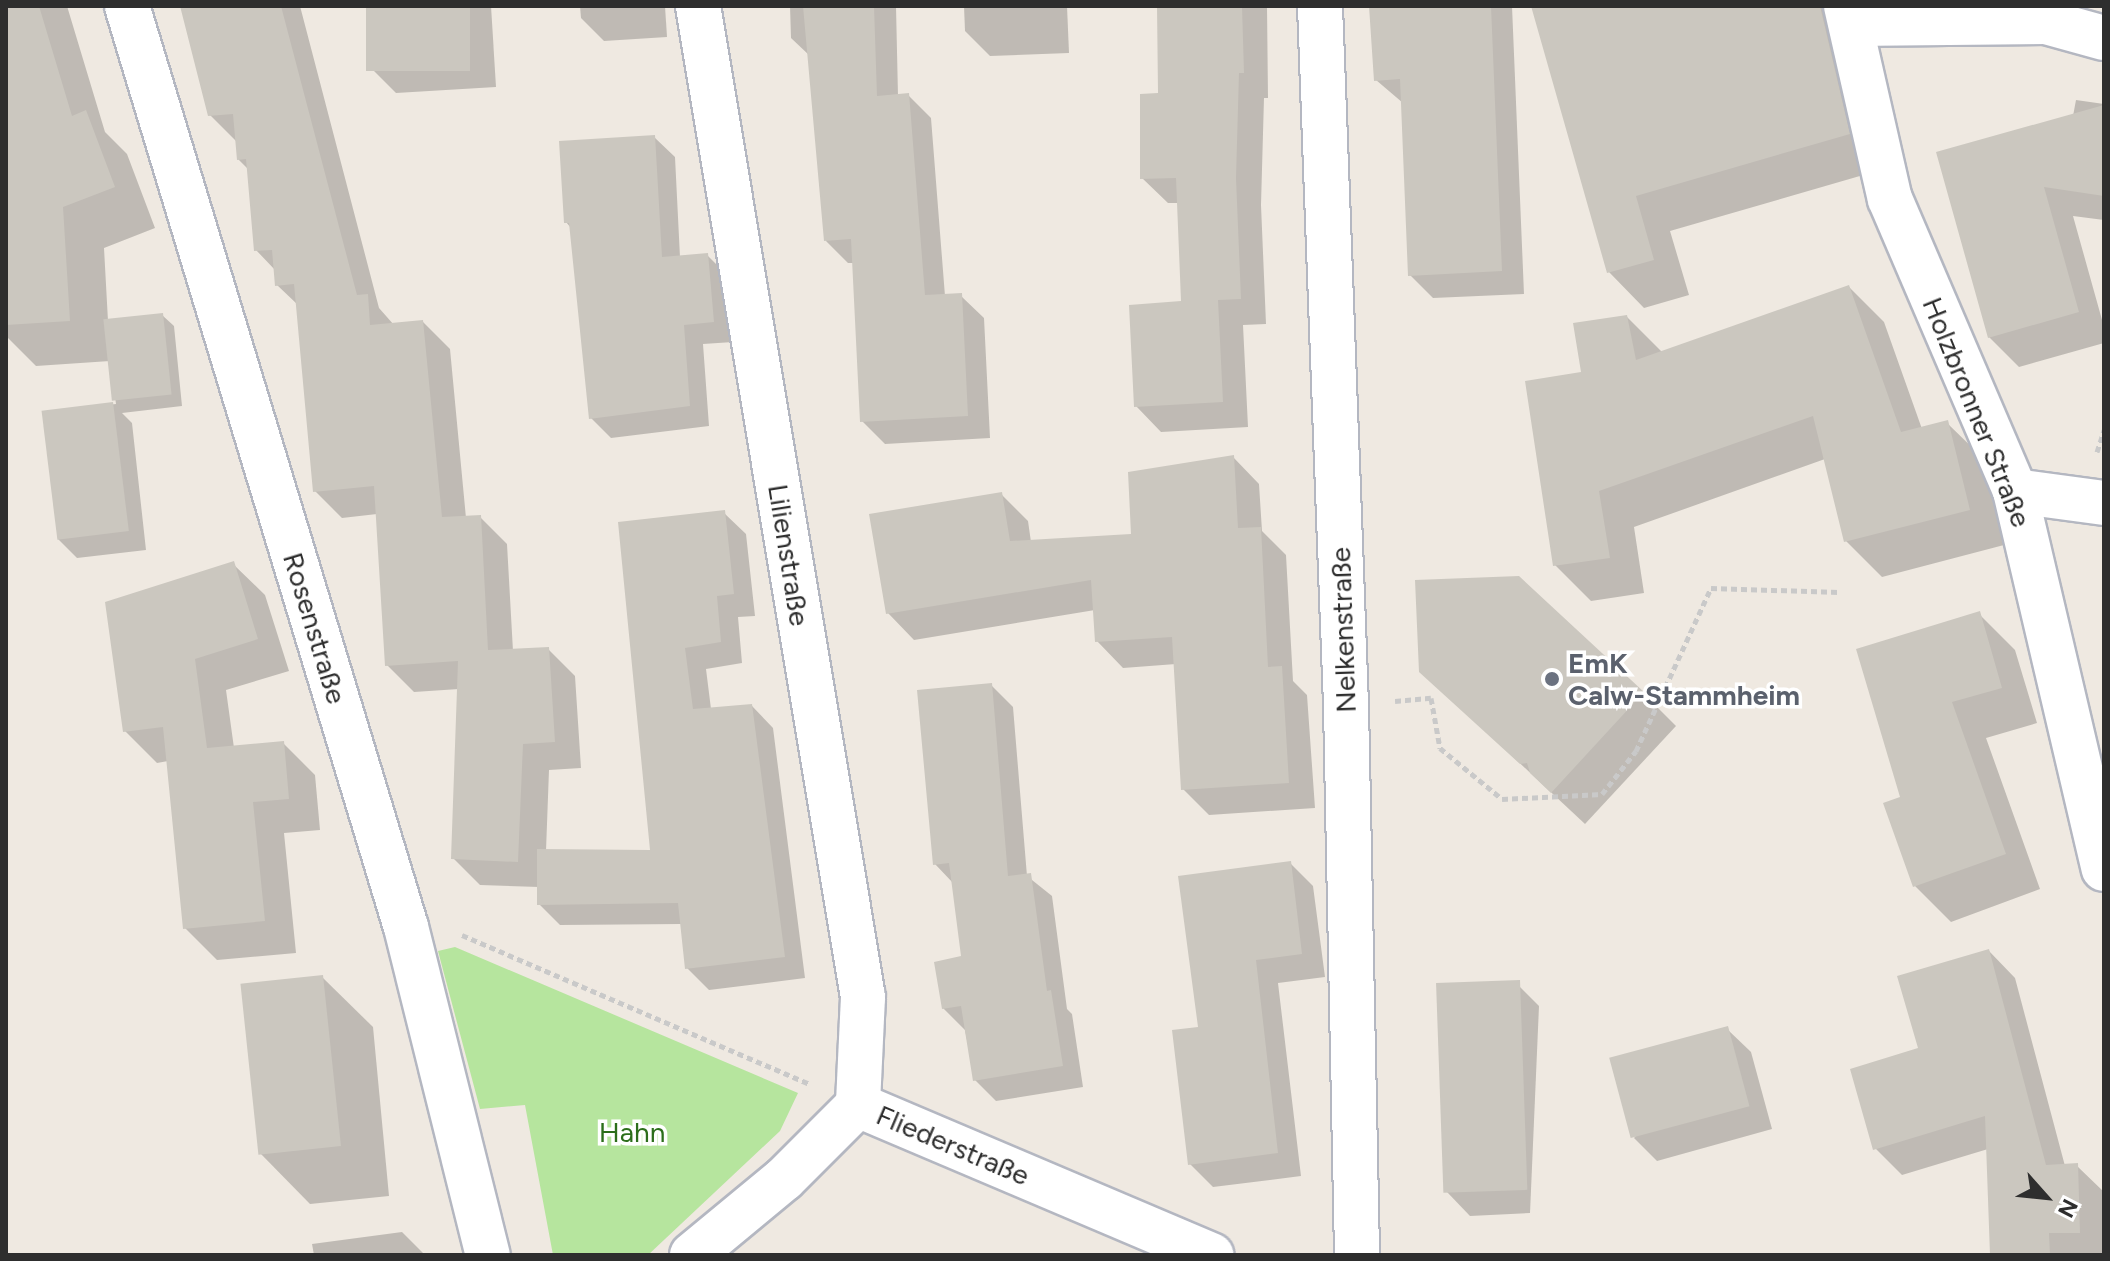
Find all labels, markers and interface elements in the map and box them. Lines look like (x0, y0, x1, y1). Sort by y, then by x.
street label: Holzbronner Straße (1916, 292, 2038, 532)
street label: Lilienstraße (761, 482, 817, 628)
street label: Nelkenstraße (1323, 547, 1363, 713)
street label: Rosenstraße (276, 548, 354, 708)
place label: EmK Calw-Stammheim (1568, 646, 1800, 712)
marker: EmK Calw-Stammheim (1543, 670, 1561, 688)
street label: Fliederstraße (872, 1098, 1034, 1192)
park label: Hahn (599, 1115, 665, 1149)
north arrow (2006, 1157, 2086, 1237)
text: N (2052, 1194, 2084, 1222)

